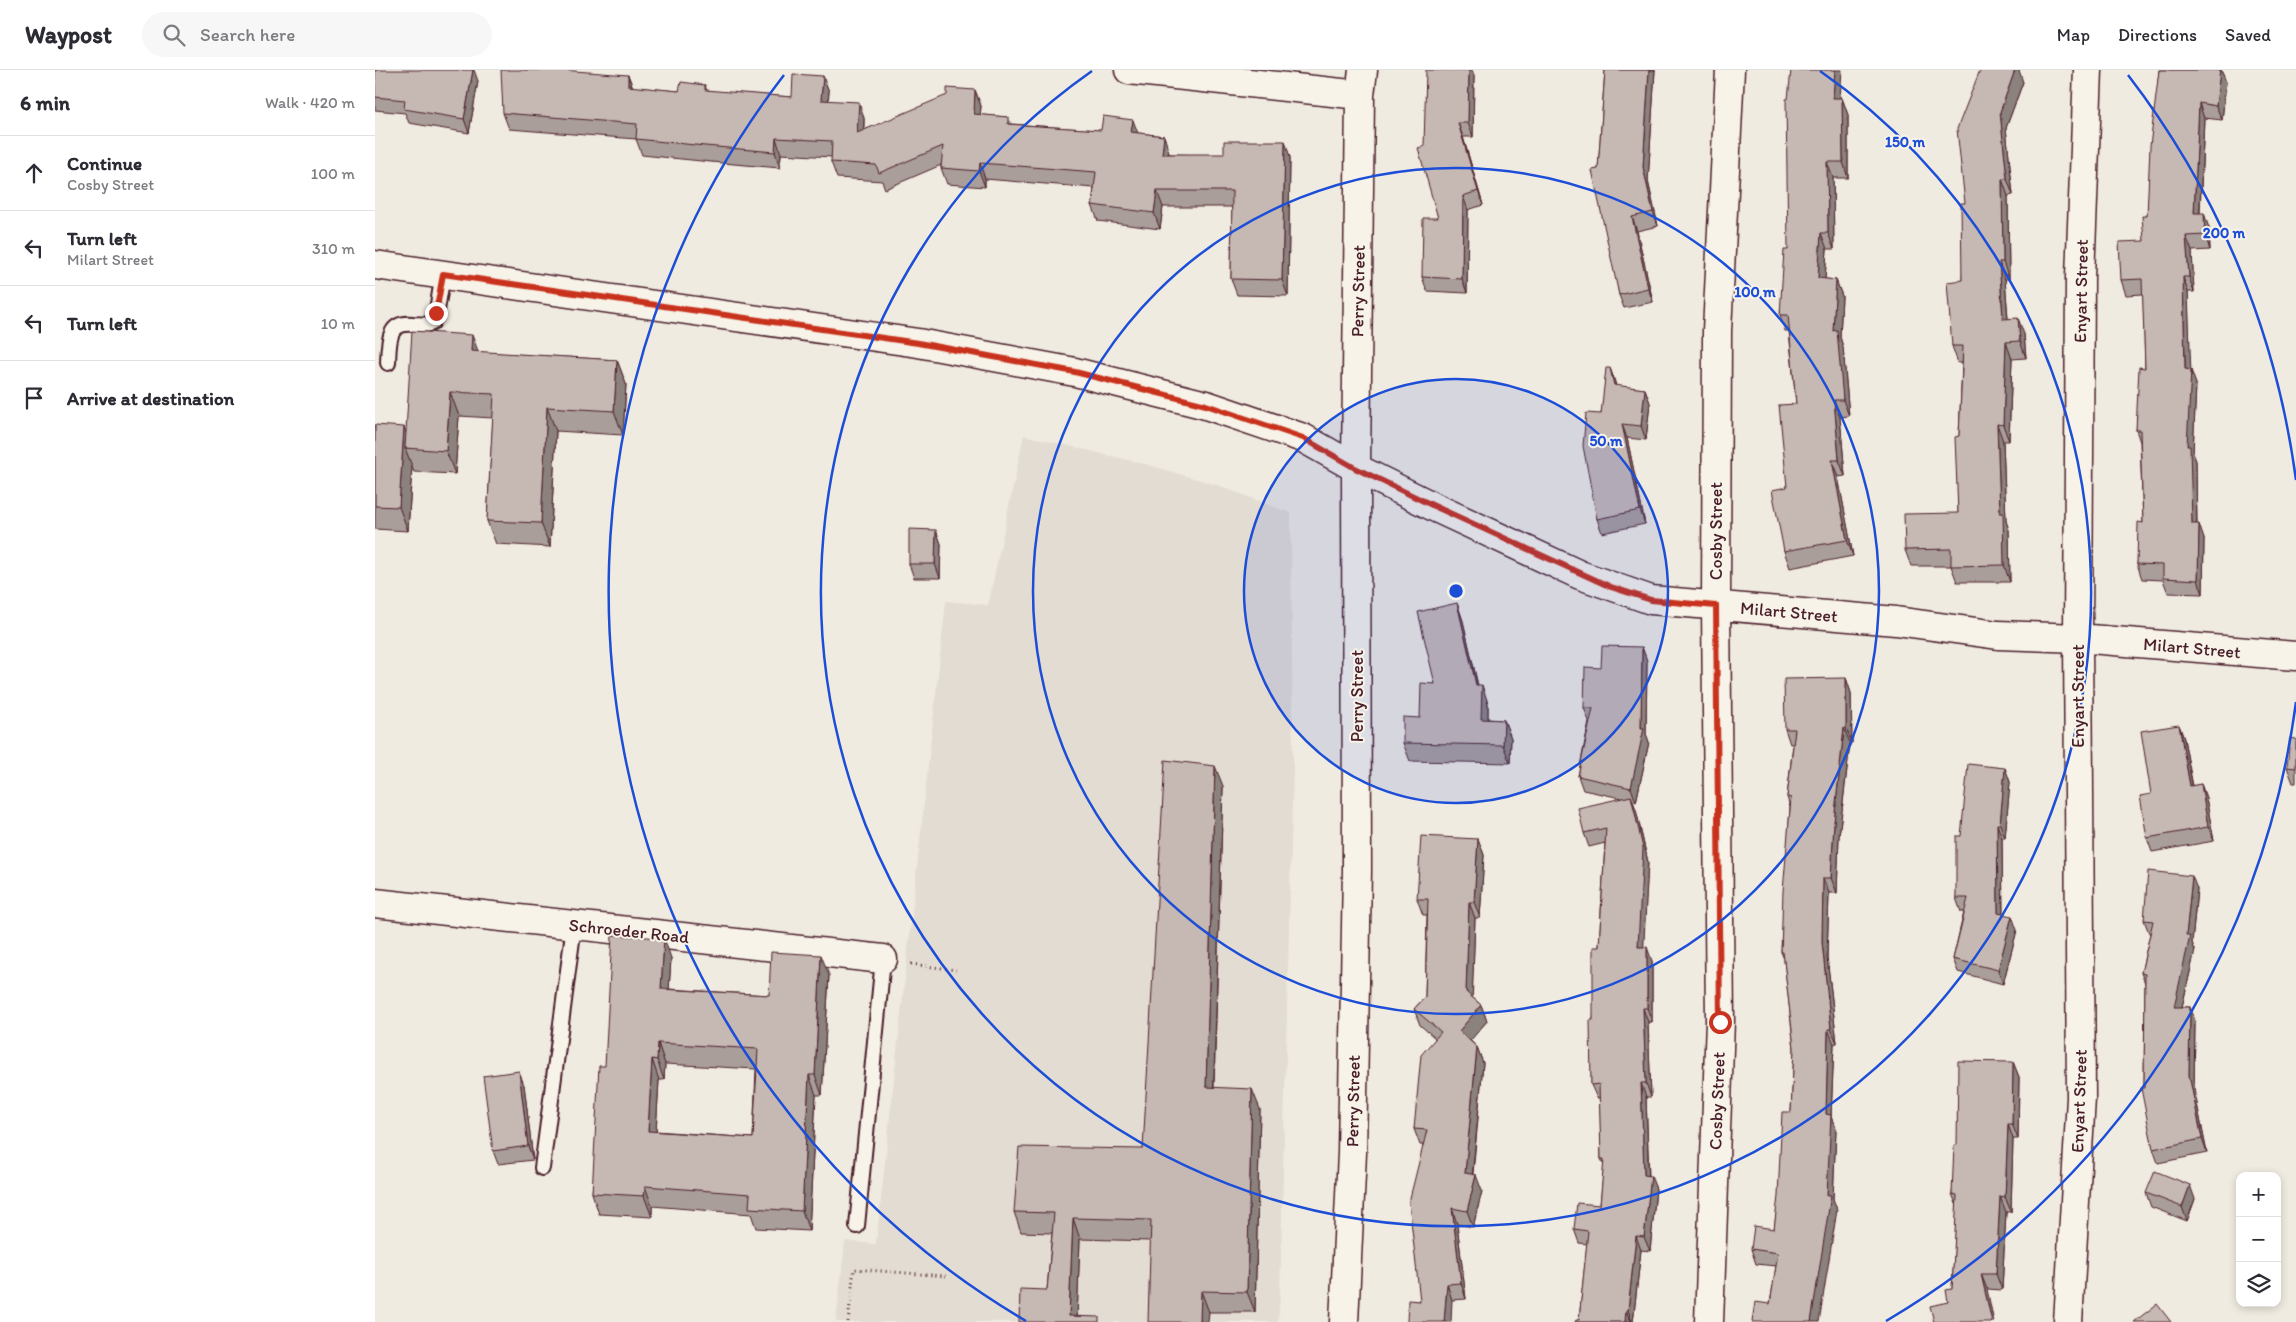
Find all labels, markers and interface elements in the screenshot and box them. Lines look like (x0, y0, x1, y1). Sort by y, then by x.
search box (142, 12, 492, 57)
text: Waypost (25, 20, 112, 49)
icon: search (160, 21, 188, 49)
text: Search here (200, 23, 295, 46)
text: Map (2057, 24, 2090, 46)
text: Directions (2118, 24, 2197, 46)
text: Saved (2225, 24, 2271, 46)
text: 6 min (20, 90, 70, 115)
text: Walk · 420 m (265, 93, 355, 112)
text: 150 m (1885, 133, 1925, 151)
text: Continue (67, 152, 142, 175)
icon: ahead (20, 159, 48, 187)
text: 100 m (311, 164, 355, 183)
text: Cosby Street (67, 175, 154, 194)
text: 200 m (2203, 224, 2246, 242)
text: Turn left (67, 227, 137, 250)
icon: left (20, 234, 48, 262)
text: 310 m (312, 239, 355, 258)
street label: Enyart Street (2069, 239, 2093, 343)
street label: Perry Street (1346, 244, 1370, 337)
text: Milart Street (67, 250, 154, 269)
text: 100 m (1734, 283, 1776, 301)
route end (425, 302, 448, 325)
icon: left (20, 309, 48, 337)
text: Turn left (67, 312, 137, 335)
text: 10 m (321, 314, 355, 333)
icon: arrive (20, 384, 48, 412)
text: Arrive at destination (67, 387, 234, 410)
text: 50 m (1589, 432, 1623, 450)
street label: Cosby Street (1705, 482, 1727, 580)
centre of rings (1447, 582, 1465, 600)
street label: Milart Street (1739, 597, 1839, 627)
street label: Milart Street (2142, 633, 2242, 663)
street label: Enyart Street (2067, 644, 2089, 748)
street label: Perry Street (1346, 650, 1368, 742)
street label: Schroeder Road (568, 914, 690, 948)
route start (1709, 1011, 1732, 1034)
street label: Enyart Street (2066, 1049, 2092, 1153)
street label: Cosby Street (1704, 1051, 1730, 1151)
street label: Perry Street (1341, 1054, 1365, 1147)
map controls (2236, 1172, 2281, 1307)
button: + (2236, 1172, 2281, 1217)
button: − (2236, 1217, 2281, 1262)
button: layers (2236, 1262, 2281, 1307)

